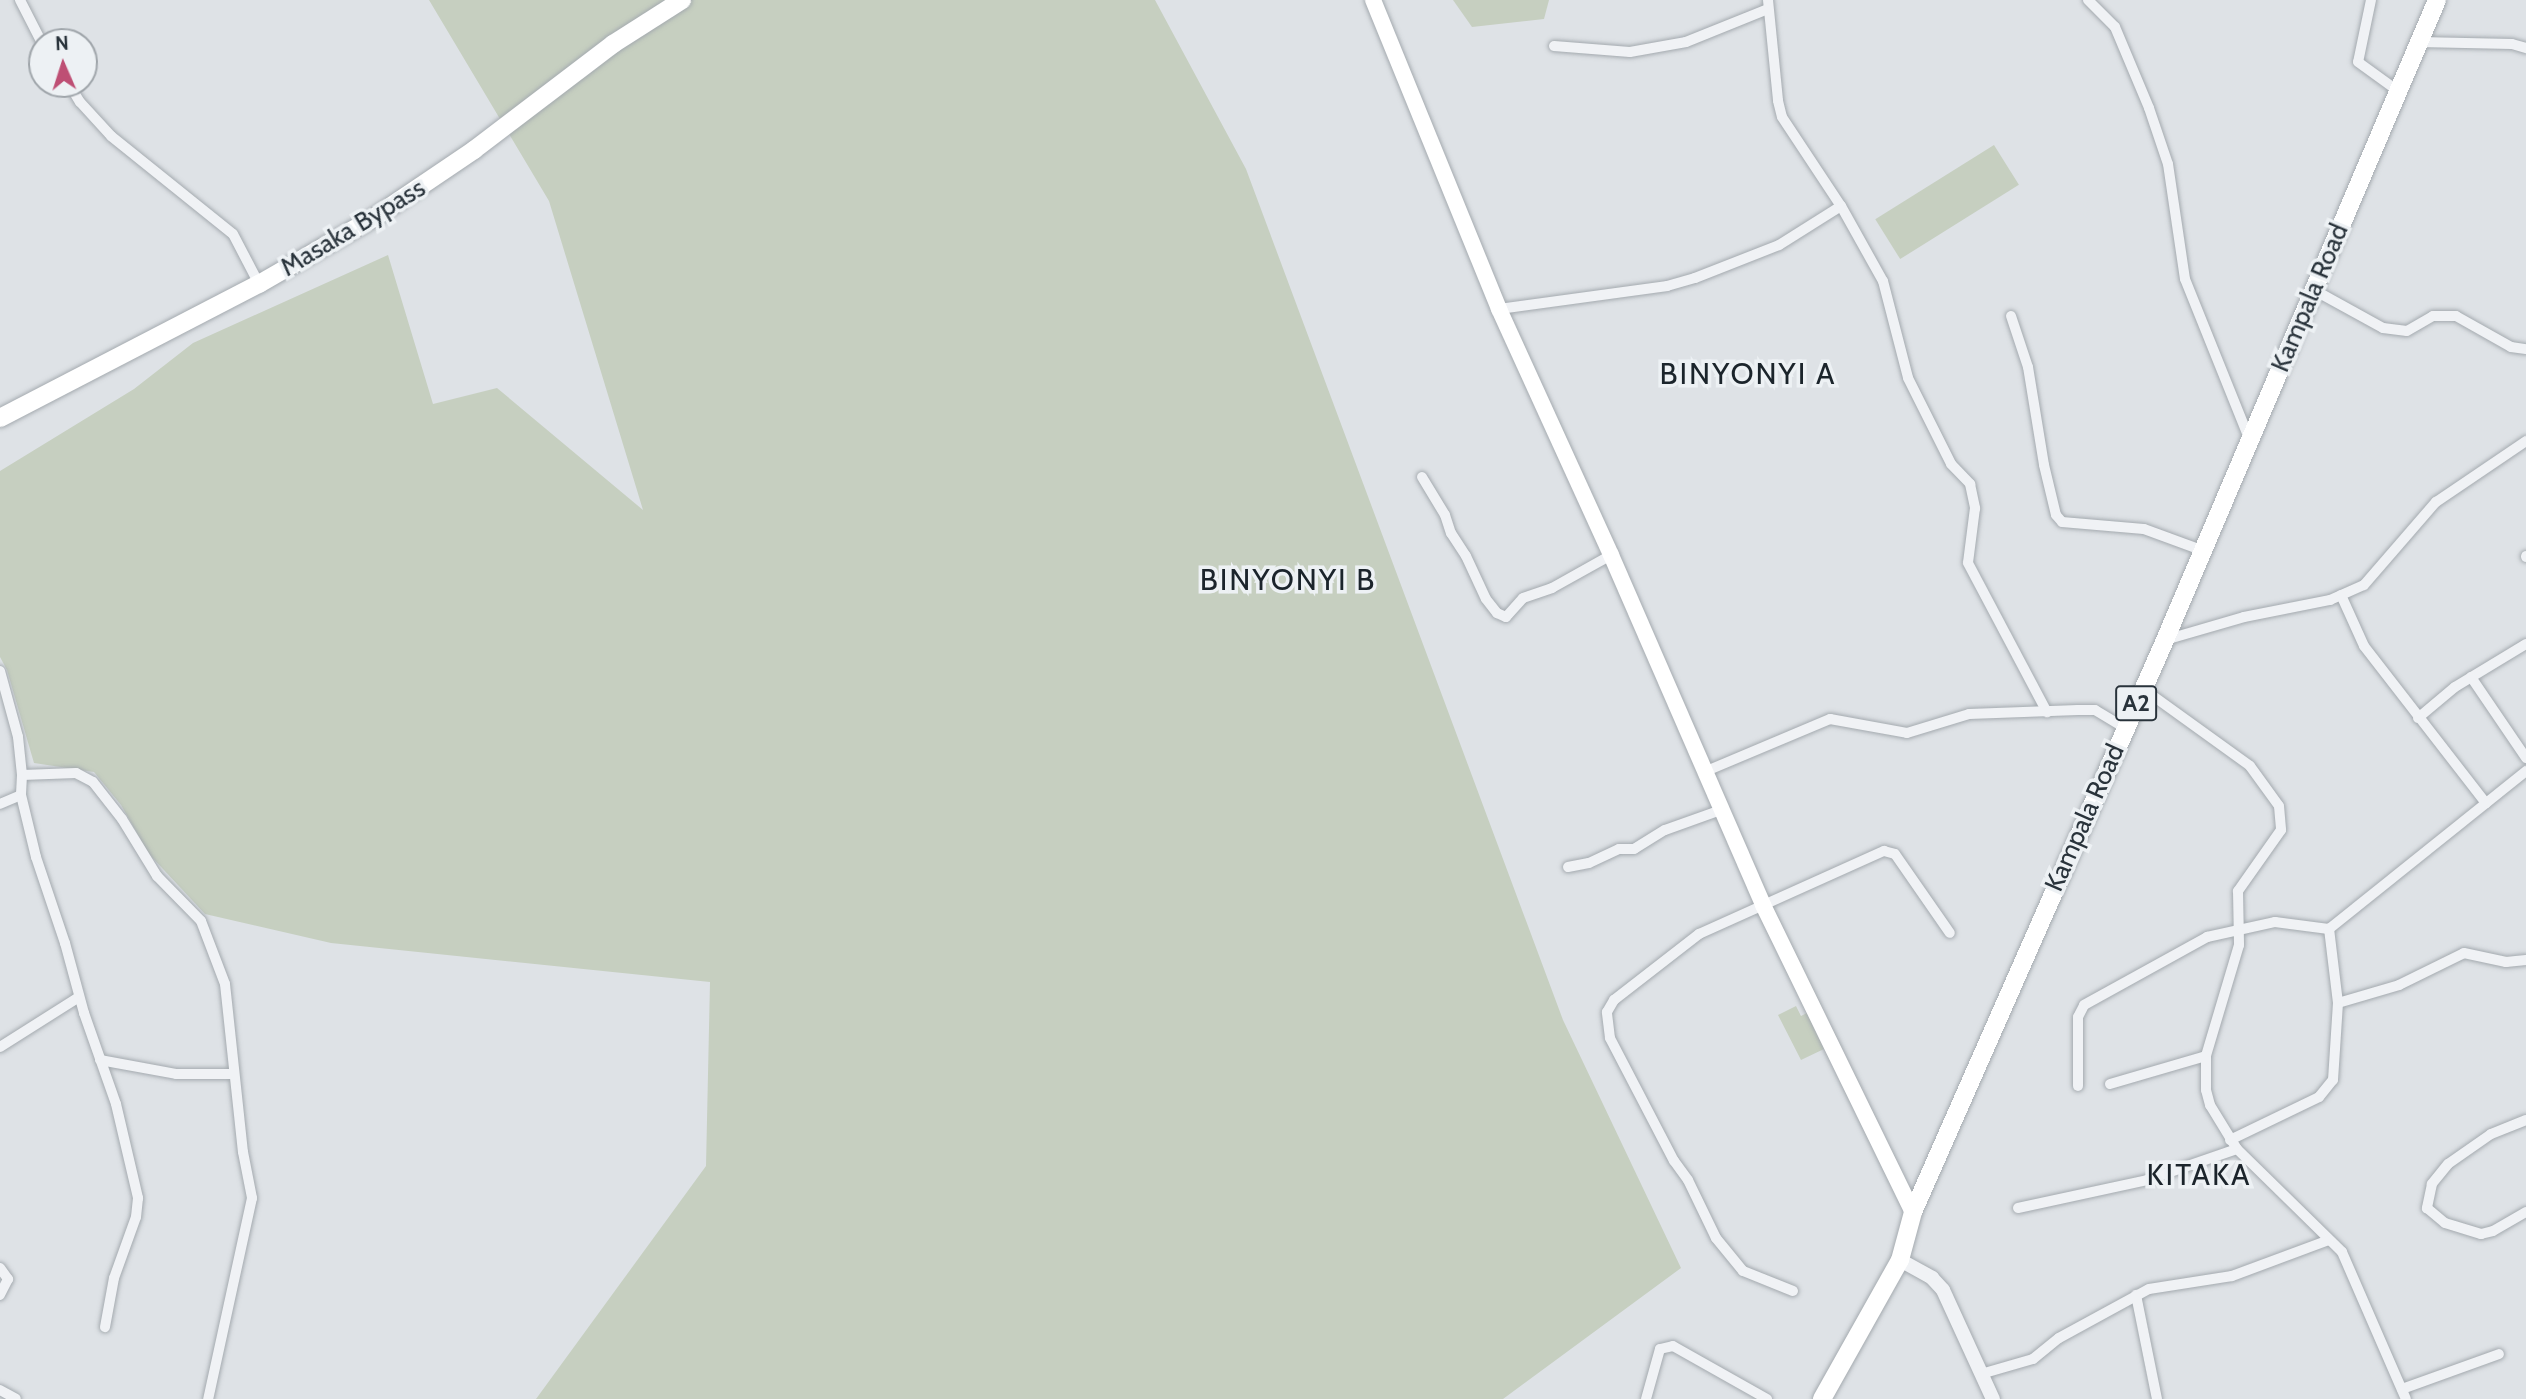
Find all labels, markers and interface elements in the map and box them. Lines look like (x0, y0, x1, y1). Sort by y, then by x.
north arrow (28, 28, 98, 98)
text: N (55, 32, 69, 55)
street label: Masaka Bypass (275, 173, 431, 283)
street label: Kampala Road (2265, 219, 2355, 377)
district label: BINYONYI A (1661, 356, 1835, 392)
district label: BINYONYI B (1201, 562, 1375, 598)
road number: A2 (2115, 682, 2157, 724)
street label: Kampala Road (2039, 740, 2131, 896)
district label: KITAKA (2147, 1157, 2251, 1193)

